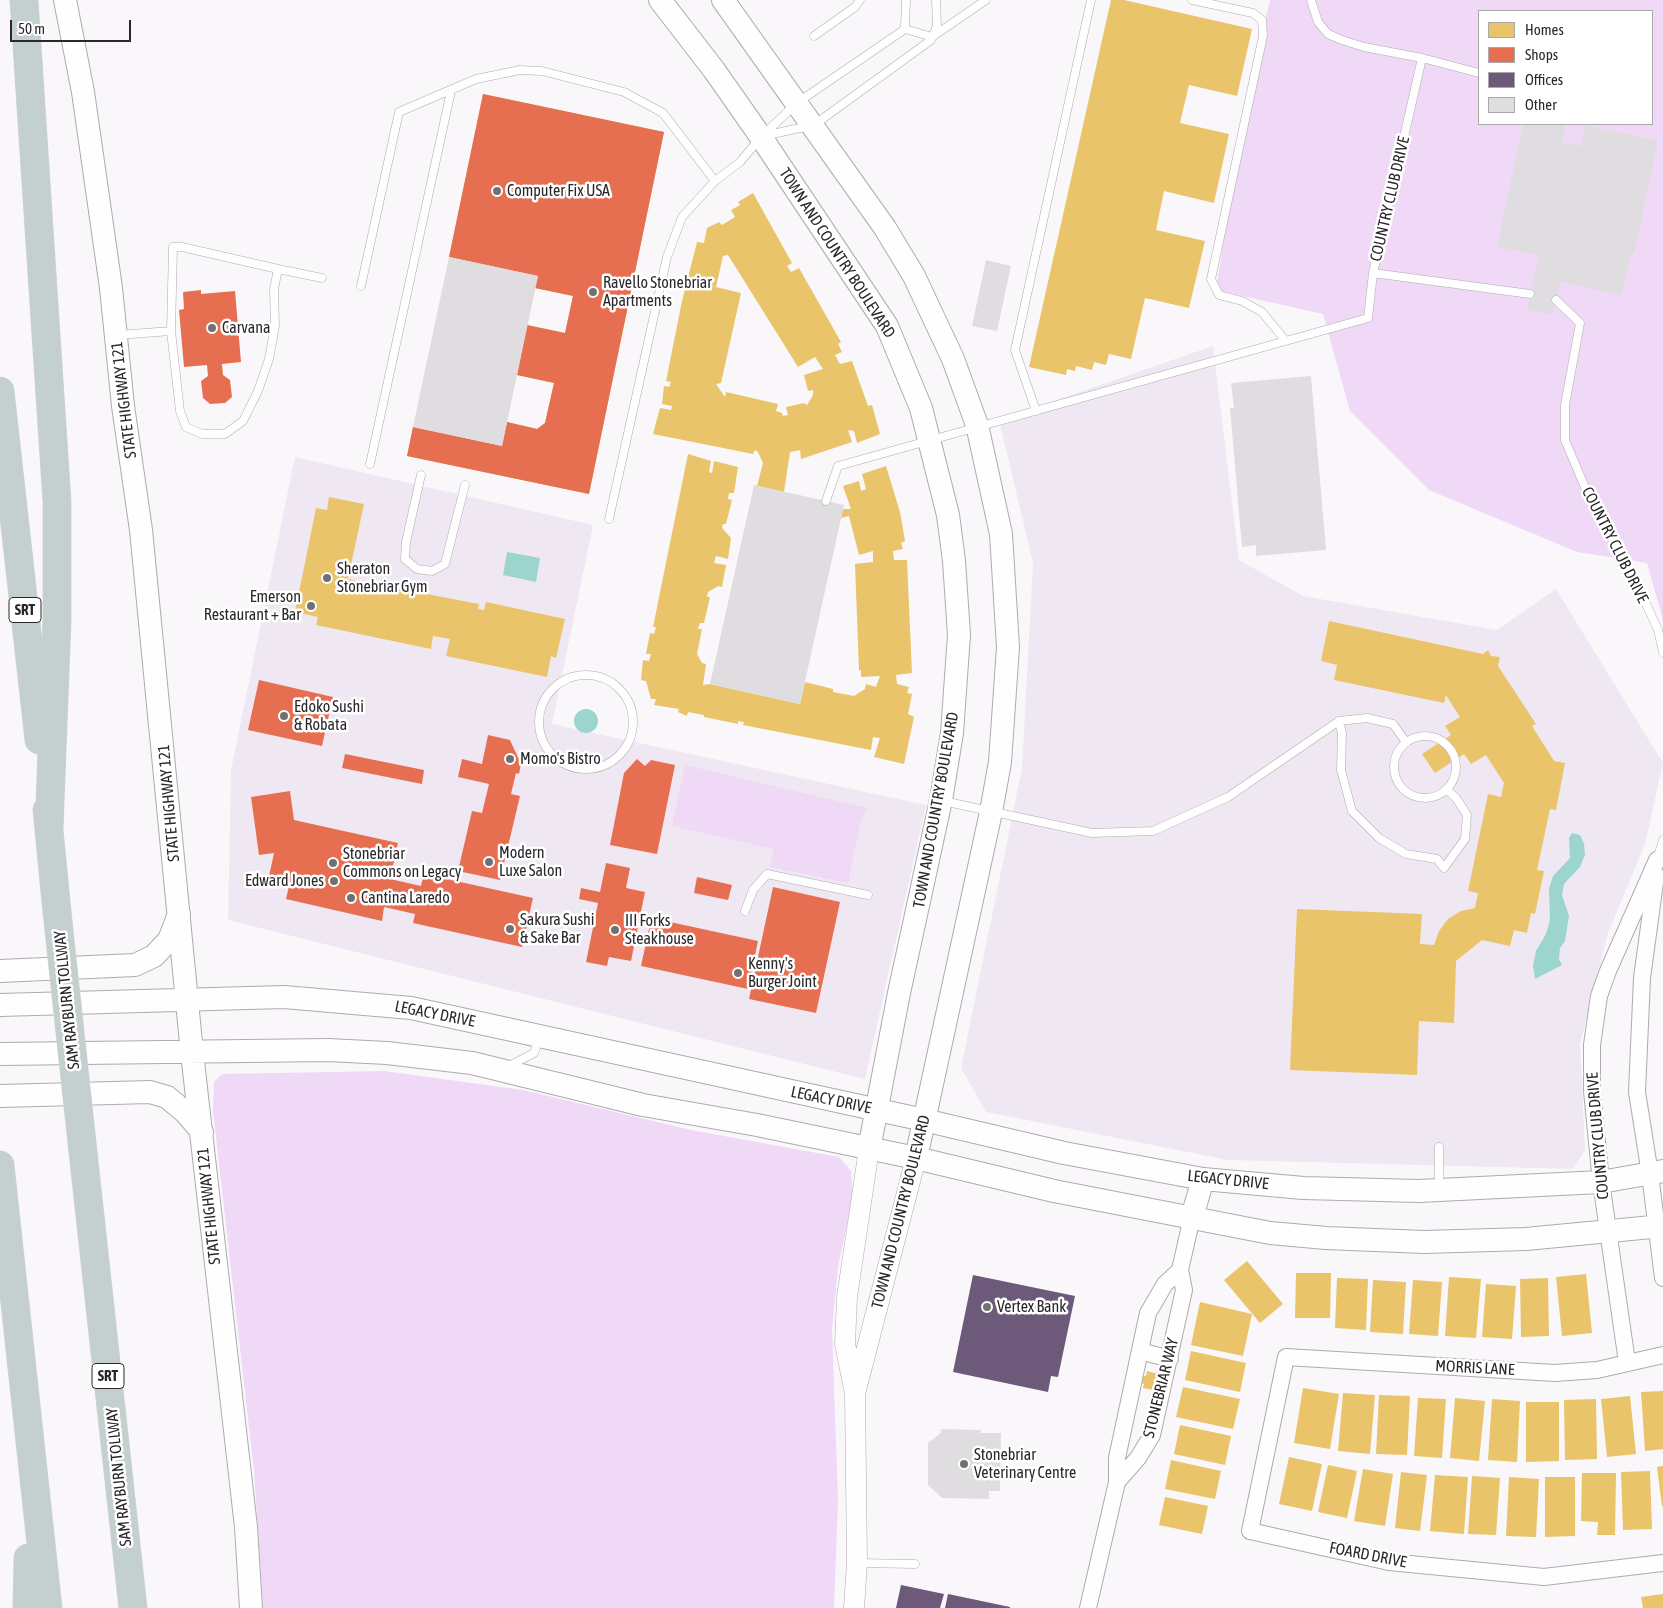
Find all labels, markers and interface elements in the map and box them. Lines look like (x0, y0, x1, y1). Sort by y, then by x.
scale bar (12, 10, 134, 42)
legend (1478, 10, 1653, 125)
text: 50 m (18, 20, 45, 37)
text: Homes (1525, 21, 1564, 38)
text: Shops (1525, 46, 1558, 63)
text: Offices (1525, 71, 1563, 88)
text: Other (1525, 96, 1557, 113)
street label: COUNTRY CLUB DRIVE (1366, 135, 1414, 263)
street label: TOWN AND COUNTRY BOULEVARD (775, 165, 899, 341)
place label: Computer Fix USA (507, 181, 610, 201)
marker: Computer Fix USA (491, 185, 503, 197)
place label: Ravello Stonebriar Apartments (603, 273, 712, 311)
marker: Ravello Stonebriar Apartments (587, 286, 599, 298)
place label: Carvana (222, 318, 270, 338)
marker: Carvana (206, 322, 218, 334)
street label: STATE HIGHWAY 121 (107, 340, 141, 460)
street label: COUNTRY CLUB DRIVE (1577, 484, 1653, 606)
place label: Sheraton Stonebriar Gym (337, 559, 428, 597)
marker: Sheraton Stonebriar Gym (321, 572, 333, 584)
place label: Emerson Restaurant + Bar (204, 587, 301, 625)
road number: SRT (9, 598, 41, 622)
marker: Emerson Restaurant + Bar (305, 600, 317, 612)
place label: Edoko Sushi & Robata (294, 697, 364, 735)
marker: Edoko Sushi & Robata (278, 710, 290, 722)
street label: TOWN AND COUNTRY BOULEVARD (909, 711, 963, 909)
street label: STATE HIGHWAY 121 (154, 744, 184, 862)
place label: Momo's Bistro (520, 749, 601, 769)
marker: Momo's Bistro (504, 753, 516, 765)
place label: Modern Luxe Salon (499, 843, 562, 881)
place label: Stonebriar Commons on Legacy (343, 844, 461, 882)
marker: Modern Luxe Salon (483, 856, 495, 868)
marker: Stonebriar Commons on Legacy (327, 857, 339, 869)
place label: Edward Jones (245, 871, 324, 891)
marker: Edward Jones (328, 875, 340, 887)
place label: Cantina Laredo (361, 888, 450, 908)
marker: Cantina Laredo (345, 892, 357, 904)
place label: Sakura Sushi & Sake Bar (520, 910, 594, 948)
place label: III Forks Steakhouse (625, 911, 694, 949)
marker: Sakura Sushi & Sake Bar (504, 923, 516, 935)
marker: III Forks Steakhouse (609, 924, 621, 936)
street label: SAM RAYBURN TOLLWAY (50, 930, 84, 1070)
place label: Kenny's Burger Joint (748, 954, 817, 992)
marker: Kenny's Burger Joint (732, 967, 744, 979)
street label: LEGACY DRIVE (393, 997, 477, 1031)
street label: COUNTRY CLUB DRIVE (1583, 1072, 1613, 1200)
street label: LEGACY DRIVE (789, 1082, 873, 1118)
street label: TOWN AND COUNTRY BOULEVARD (868, 1113, 934, 1311)
street label: STATE HIGHWAY 121 (193, 1146, 225, 1266)
street label: LEGACY DRIVE (1186, 1166, 1270, 1194)
place label: Vertex Bank (997, 1297, 1066, 1317)
marker: Vertex Bank (981, 1301, 993, 1313)
street label: STONEBRIAR WAY (1139, 1336, 1183, 1440)
street label: MORRIS LANE (1435, 1356, 1515, 1380)
road number: SRT (92, 1364, 124, 1388)
street label: SAM RAYBURN TOLLWAY (102, 1407, 136, 1547)
place label: Stonebriar Veterinary Centre (974, 1445, 1076, 1483)
marker: Stonebriar Veterinary Centre (958, 1458, 970, 1470)
street label: FOARD DRIVE (1328, 1538, 1408, 1572)

